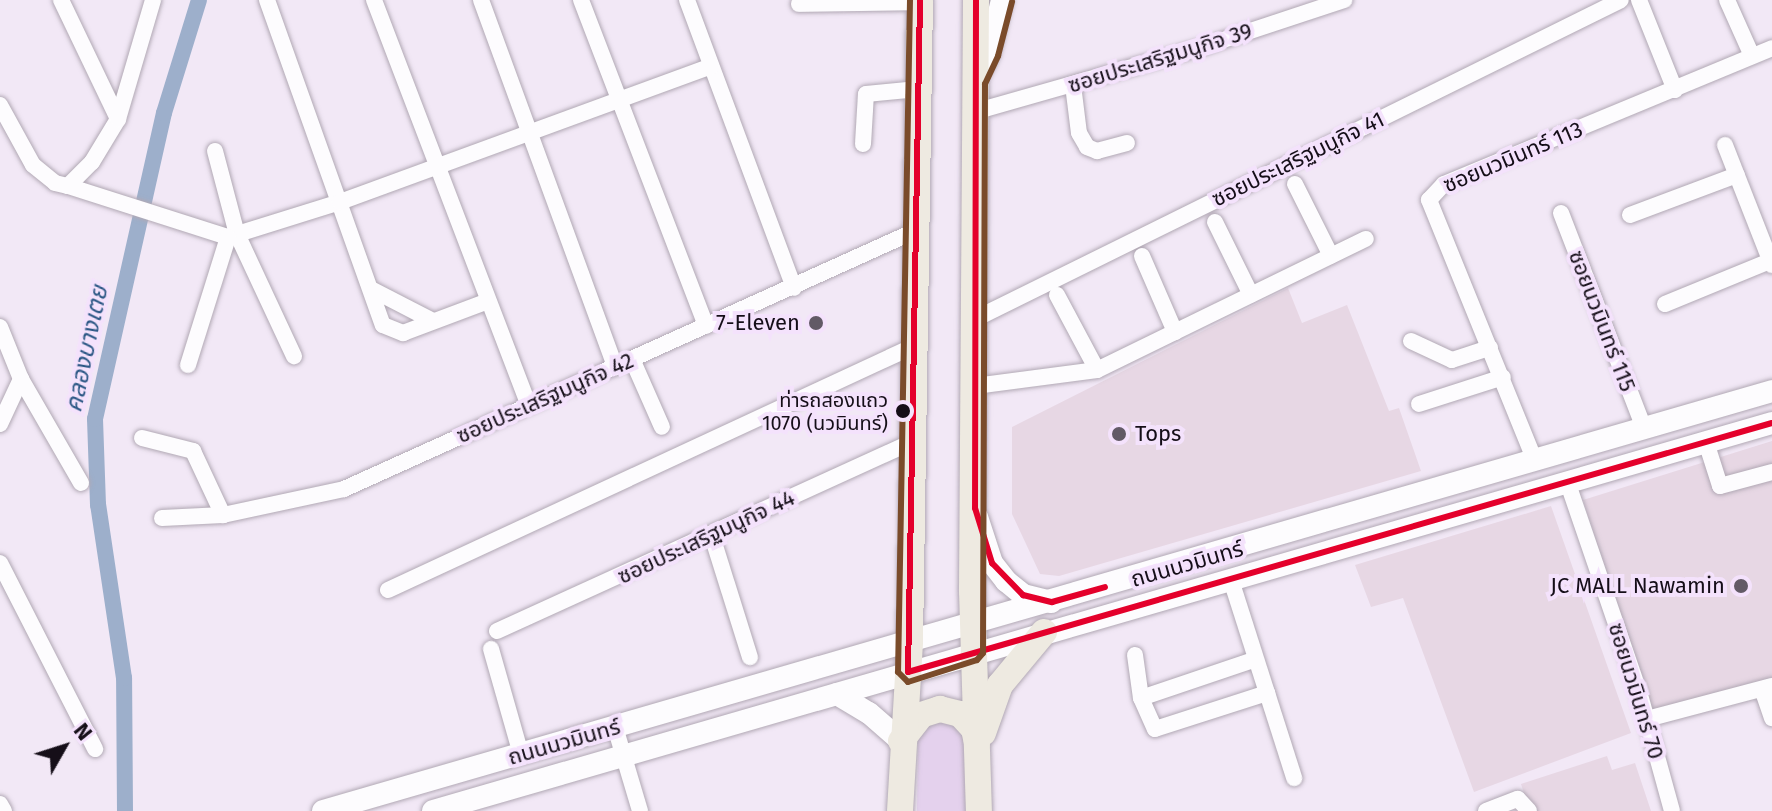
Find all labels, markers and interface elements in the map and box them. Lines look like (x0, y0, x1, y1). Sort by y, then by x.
street label: ซอยประเสริฐมนูกิจ 39 (1065, 17, 1255, 99)
street label: ซอยประเสริฐมนูกิจ 41 (1207, 106, 1389, 212)
street label: ซอยนวมินทร์ 113 (1439, 116, 1587, 198)
street label: ซอยนวมินทร์ 115 (1563, 247, 1641, 395)
water label: คลองบางเตย (60, 283, 114, 415)
place label: 7-Eleven (716, 310, 800, 336)
marker: 7-Eleven (807, 314, 825, 332)
street label: ซอยประเสริฐมนูกิจ 42 (452, 347, 638, 449)
place label: ท่ารถสองแถว 1070 (นวมินทร์) (762, 388, 888, 435)
marker: ท่ารถสองแถว 1070 (นวมินทร์) (895, 403, 911, 419)
place label: Tops (1135, 421, 1181, 447)
marker: Tops (1110, 425, 1128, 443)
street label: ซอยประเสริฐมนูกิจ 44 (613, 484, 799, 590)
street label: ถนนนวมินทร์ (1128, 535, 1246, 593)
place label: JC MALL Nawamin (1550, 573, 1725, 599)
marker: JC MALL Nawamin (1732, 577, 1750, 595)
street label: ซอยนวมินทร์ 70 (1603, 620, 1669, 762)
north arrow (24, 707, 104, 787)
street label: ถนนนวมินทร์ (505, 713, 623, 771)
text: N (68, 717, 98, 746)

